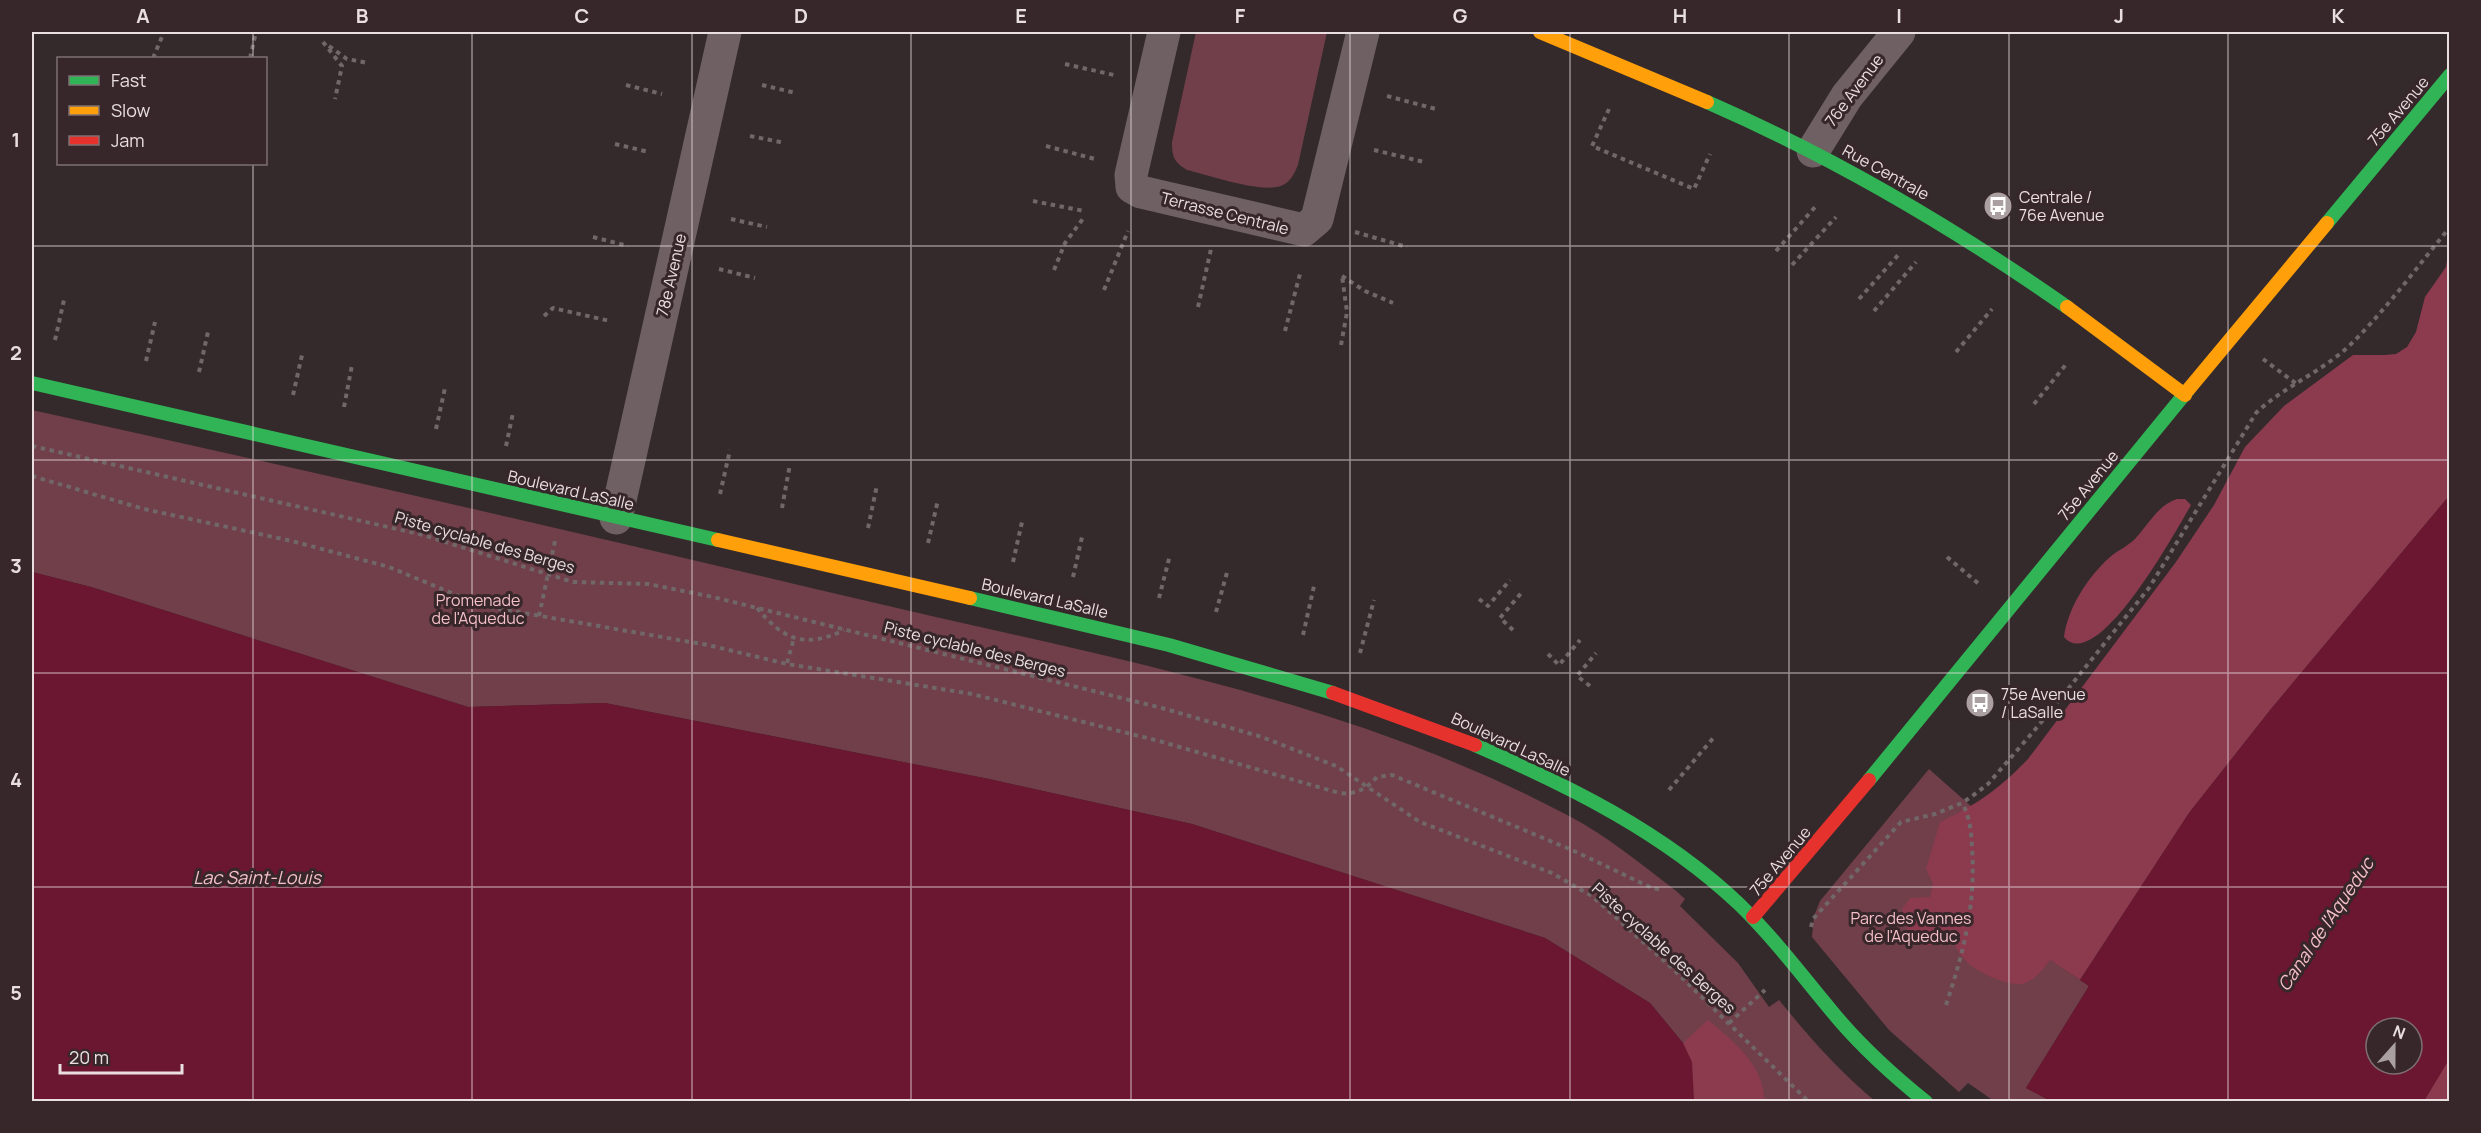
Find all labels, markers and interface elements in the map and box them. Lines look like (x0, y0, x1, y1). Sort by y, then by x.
text: A (136, 2, 150, 29)
text: B (356, 2, 369, 29)
text: C (575, 2, 589, 29)
text: D (794, 2, 808, 29)
text: E (1015, 2, 1027, 29)
text: F (1235, 2, 1246, 29)
text: G (1453, 2, 1468, 29)
text: H (1673, 2, 1687, 29)
text: I (1896, 2, 1902, 29)
text: J (2114, 2, 2124, 29)
text: K (2332, 2, 2345, 29)
street label: 76e Avenue (1820, 49, 1888, 131)
legend (57, 57, 267, 165)
text: Fast (111, 68, 146, 92)
street label: 75e Avenue (2362, 72, 2434, 150)
text: Slow (111, 98, 151, 122)
text: 1 (12, 126, 20, 153)
text: Jam (111, 128, 145, 152)
street label: Rue Centrale (1839, 139, 1933, 205)
street label: Terrasse Centrale (1159, 186, 1291, 240)
place label: Centrale / 76e Avenue (2019, 186, 2104, 226)
bus stop icon: Centrale / 76e Avenue (1982, 190, 2014, 222)
street label: 78e Avenue (651, 231, 691, 319)
text: 2 (10, 339, 22, 366)
street label: 75e Avenue (2053, 445, 2123, 525)
street label: Boulevard LaSalle (506, 465, 636, 515)
street label: Piste cyclable des Berges (392, 506, 578, 578)
text: 3 (10, 552, 22, 579)
street label: Boulevard LaSalle (980, 573, 1110, 623)
park label: Promenade de l'Aqueduc (431, 589, 525, 629)
street label: Piste cyclable des Berges (882, 616, 1068, 682)
place label: 75e Avenue / LaSalle (2001, 683, 2086, 723)
bus stop icon: 75e Avenue / LaSalle (1964, 687, 1996, 719)
street label: Boulevard LaSalle (1448, 707, 1574, 781)
text: 4 (10, 766, 22, 793)
street label: 75e Avenue (1744, 822, 1816, 900)
water label: Canal de l'Aqueduc (2271, 851, 2380, 995)
water label: Lac Saint-Louis (193, 865, 322, 889)
street label: Piste cyclable des Berges (1587, 877, 1741, 1019)
park label: Parc des Vannes de l'Aqueduc (1851, 907, 1971, 947)
text: 5 (10, 979, 22, 1006)
north arrow (2364, 1016, 2424, 1076)
text: N (2390, 1020, 2409, 1044)
scale bar (60, 1037, 182, 1075)
text: 20 m (69, 1045, 109, 1069)

